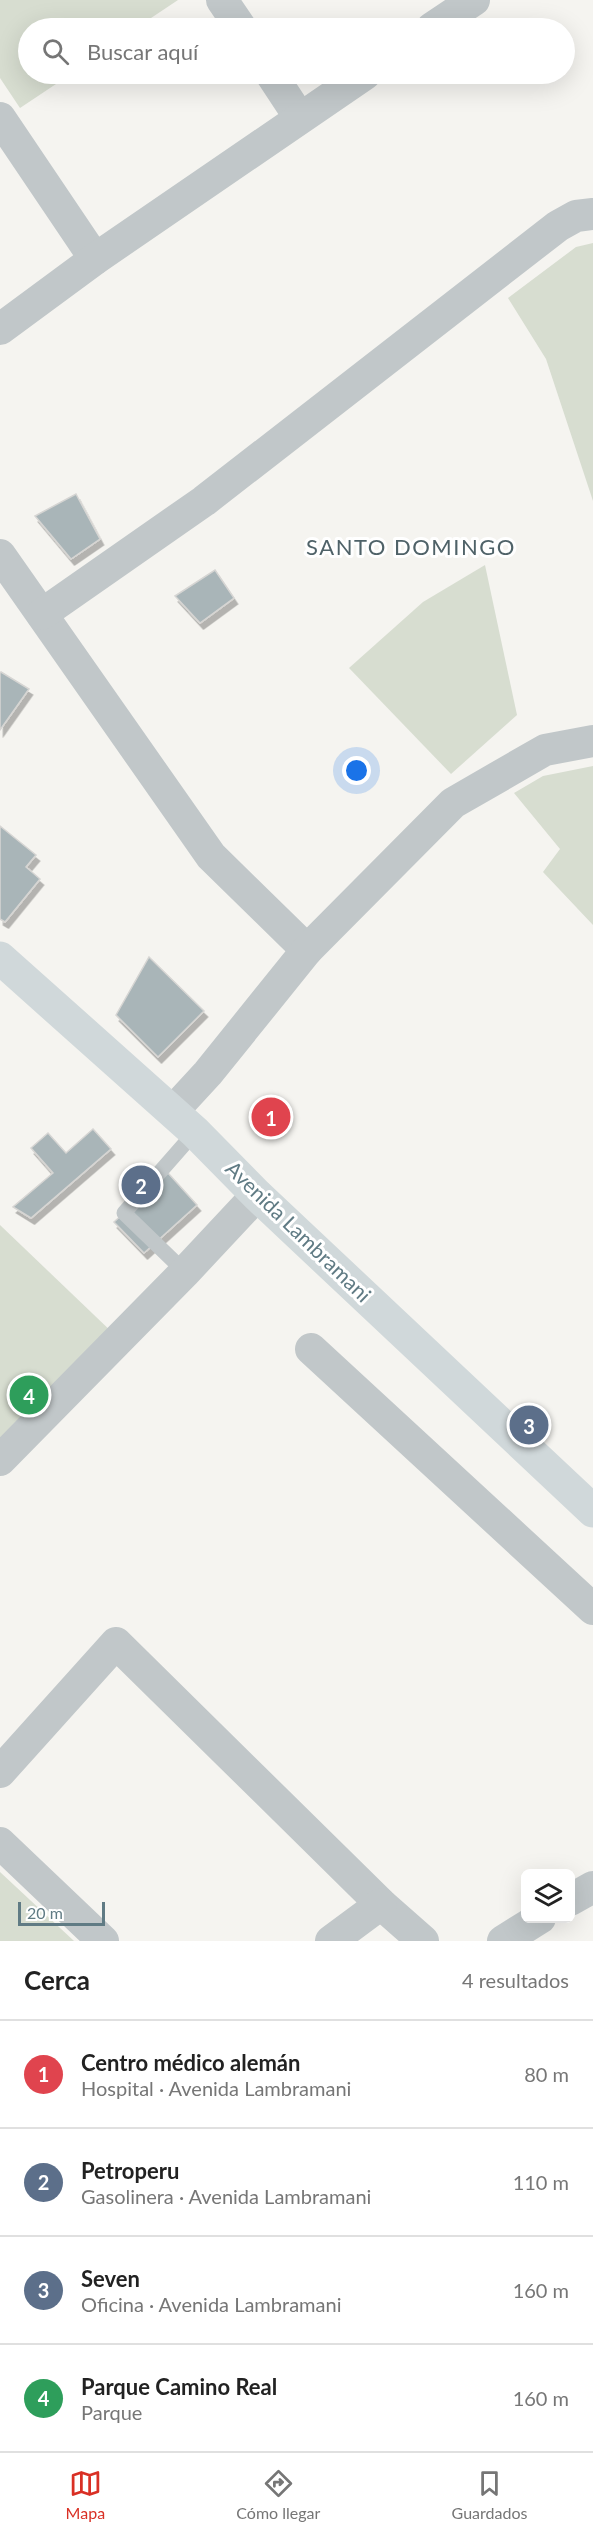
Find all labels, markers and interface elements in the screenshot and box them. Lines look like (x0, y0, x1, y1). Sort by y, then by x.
search box (18, 18, 575, 84)
icon: search (39, 35, 72, 68)
text: Buscar aquí (87, 38, 198, 65)
district label: SANTO DOMINGO (306, 533, 516, 560)
your location (342, 756, 371, 785)
pin: 1 (252, 1094, 290, 1140)
street label: Avenida Lambramani (221, 1155, 377, 1307)
pin: 2 (122, 1162, 160, 1208)
pin: 4 (9, 1372, 48, 1418)
pin: 3 (510, 1402, 548, 1448)
map controls (521, 1869, 575, 1923)
button: layers (521, 1869, 575, 1923)
scale bar (18, 1899, 105, 1926)
text: 20 m (27, 1903, 63, 1922)
text: Cerca (24, 1964, 90, 1996)
text: 4 resultados (462, 1968, 569, 1992)
text: Centro médico alemán (81, 2049, 300, 2076)
text: 1 (38, 2062, 49, 2086)
text: 80 m (524, 2062, 569, 2086)
text: Hospital · Avenida Lambramani (81, 2076, 351, 2100)
text: Petroperu (81, 2157, 179, 2184)
text: 2 (38, 2170, 49, 2194)
text: 110 m (513, 2170, 569, 2194)
text: Gasolinera · Avenida Lambramani (81, 2184, 371, 2208)
text: Seven (81, 2265, 140, 2292)
text: 3 (38, 2278, 49, 2302)
text: 160 m (513, 2278, 569, 2302)
text: Oficina · Avenida Lambramani (81, 2292, 341, 2316)
text: Parque Camino Real (81, 2373, 277, 2400)
text: 4 (38, 2386, 49, 2410)
text: 160 m (513, 2386, 569, 2410)
text: Parque (81, 2400, 142, 2424)
tab: Mapa (66, 2467, 105, 2522)
tab: Cómo llegar (236, 2467, 320, 2522)
tab: Guardados (452, 2467, 527, 2522)

